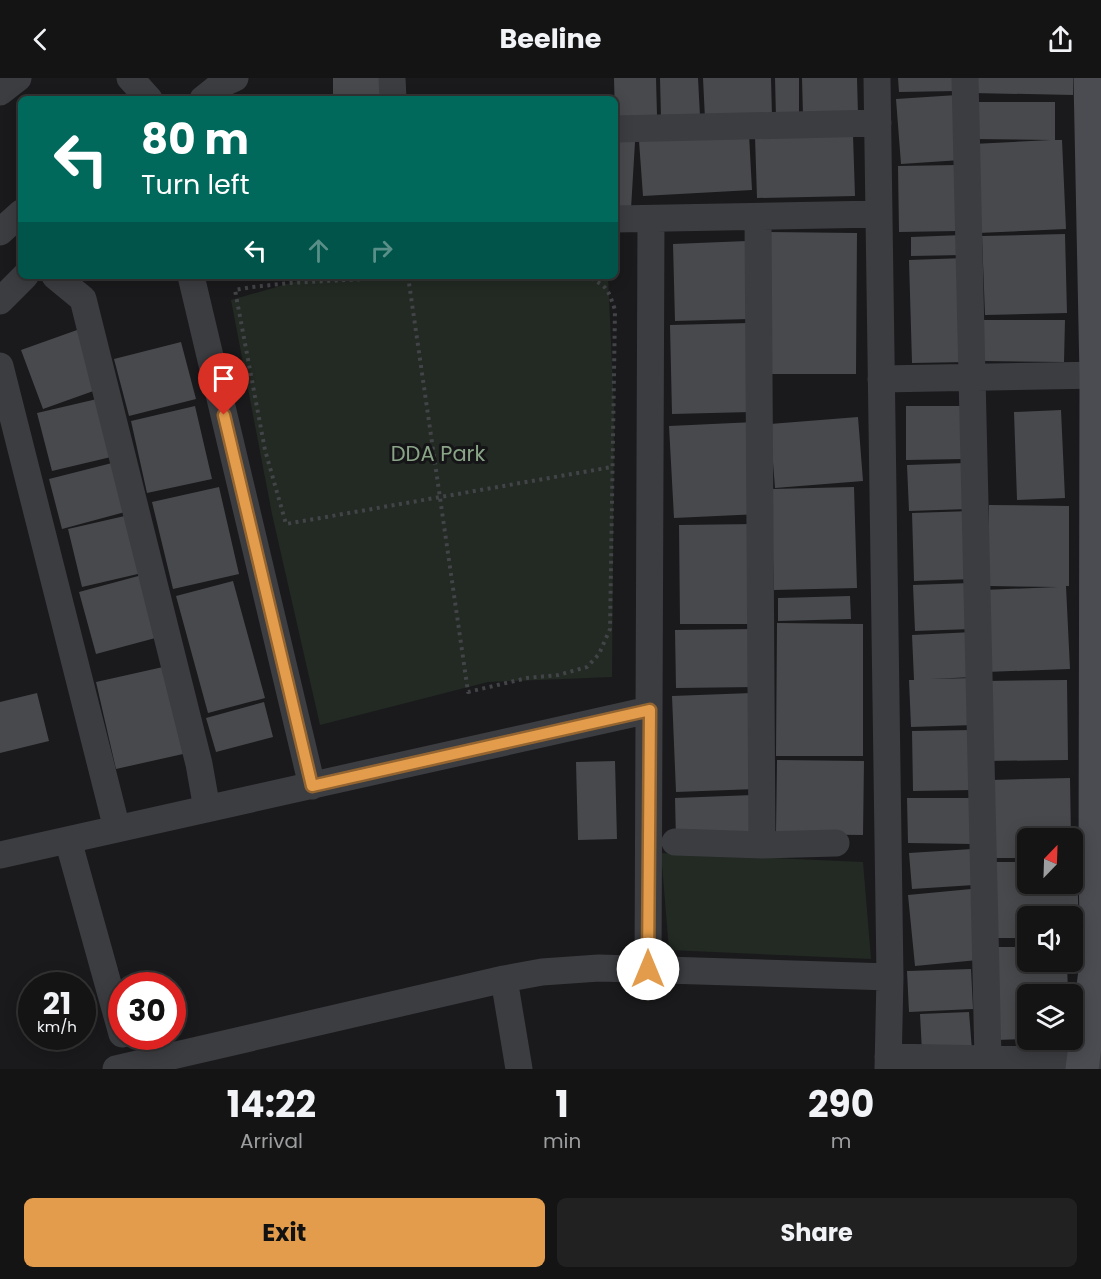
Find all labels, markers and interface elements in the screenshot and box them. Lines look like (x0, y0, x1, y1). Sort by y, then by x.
text: Beeline (500, 20, 601, 57)
icon: back (24, 23, 57, 56)
icon: share (1044, 23, 1077, 56)
text: 80 m (141, 110, 249, 169)
icon: left (42, 120, 120, 198)
text: Turn left (141, 166, 250, 203)
icon: left (239, 234, 272, 267)
icon: ahead (302, 234, 335, 267)
icon: right (365, 234, 398, 267)
pin (198, 353, 249, 415)
icon: arrive (207, 362, 240, 395)
park label: DDA Park (391, 439, 485, 468)
north arrow (1017, 828, 1083, 894)
map controls (1017, 828, 1083, 1050)
button: sound (1017, 906, 1083, 972)
position arrow (616, 937, 680, 1001)
speed limit sign: 30 (108, 972, 186, 1050)
text: 21 (43, 982, 71, 1025)
button: layers (1017, 984, 1083, 1050)
text: km/h (37, 1016, 77, 1037)
text: 14:22 (227, 1079, 316, 1130)
text: 1 (555, 1079, 569, 1130)
text: 290 (808, 1079, 874, 1130)
text: Arrival (240, 1127, 303, 1155)
text: min (543, 1127, 581, 1155)
text: m (831, 1127, 851, 1155)
button: Exit (24, 1198, 545, 1267)
button: Share (557, 1198, 1077, 1267)

